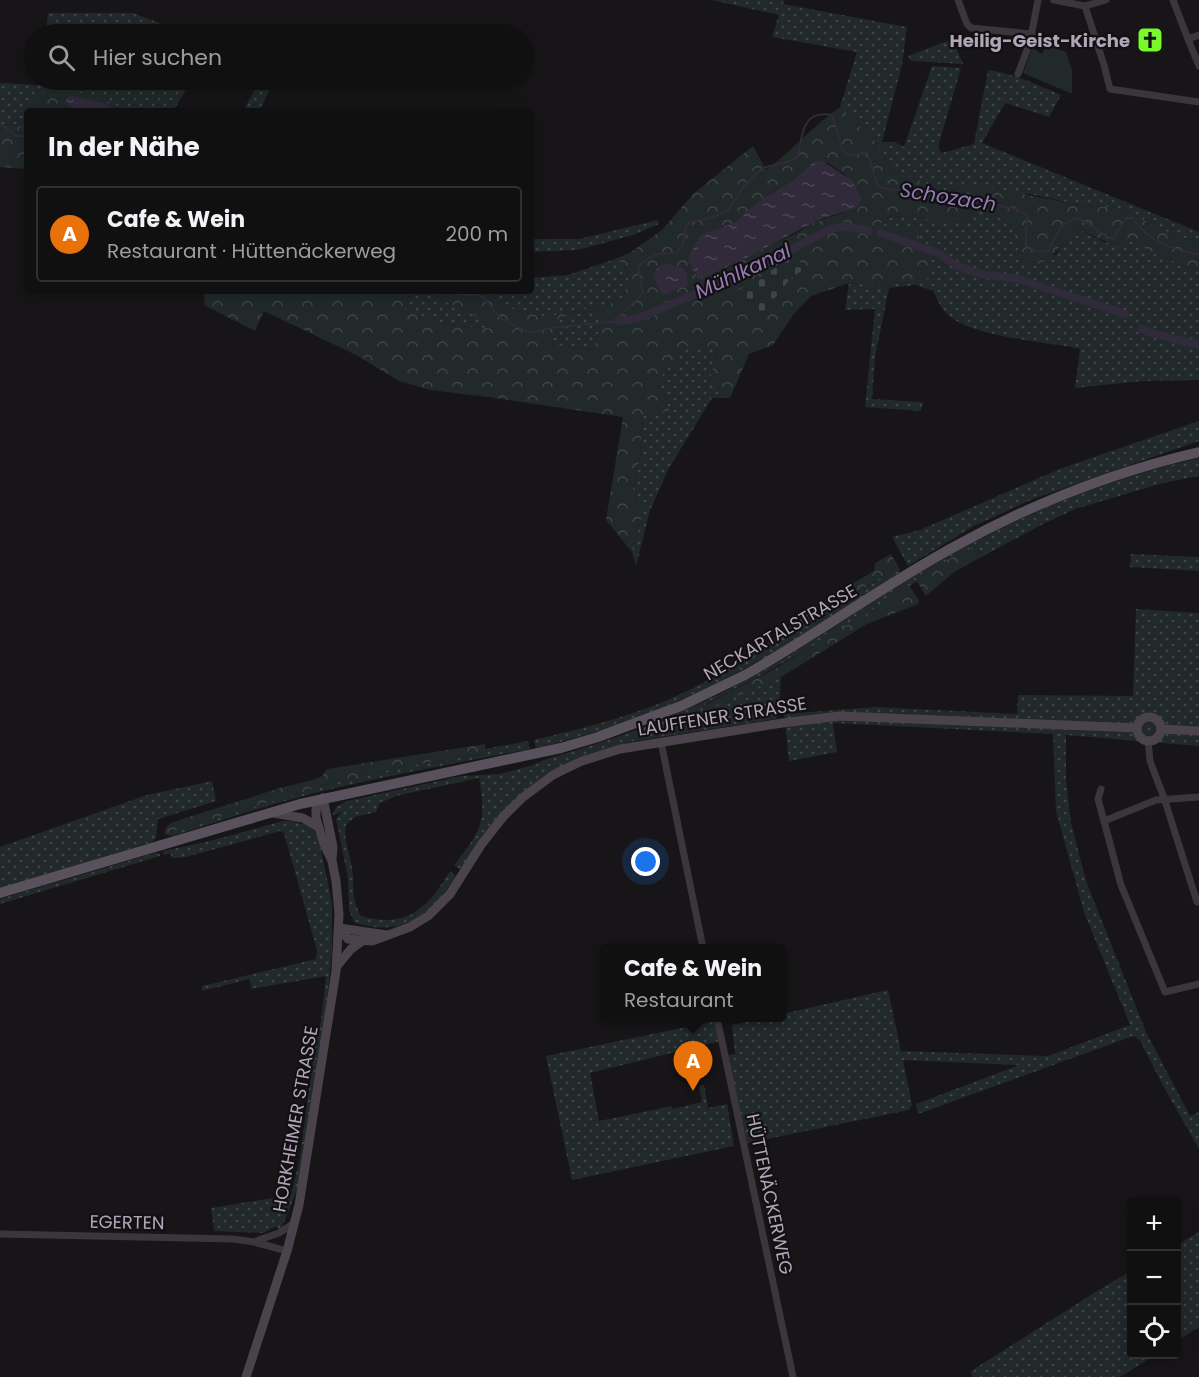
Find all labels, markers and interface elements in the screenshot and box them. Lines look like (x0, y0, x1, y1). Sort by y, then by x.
search box (24, 24, 534, 90)
church icon: Heilig-Geist-Kirche (1135, 25, 1165, 55)
place label: Heilig-Geist-Kirche (950, 28, 1130, 53)
icon: search (45, 41, 78, 74)
text: Hier suchen (93, 42, 222, 73)
text: In der Nähe (48, 129, 200, 165)
water label: Schozach (898, 176, 998, 218)
text: Cafe & Wein (107, 204, 245, 235)
text: A (62, 220, 77, 248)
text: 200 m (445, 220, 508, 248)
text: Restaurant · Hüttenäckerweg (107, 237, 396, 265)
water label: Mühlkanal (690, 237, 796, 305)
street label: NECKARTALSTRASSE (699, 578, 861, 686)
street label: LAUFFENER STRASSE (636, 690, 808, 742)
your location (631, 847, 660, 876)
popup (600, 944, 786, 1022)
text: Cafe & Wein (624, 953, 762, 984)
text: Restaurant (624, 986, 734, 1014)
street label: HORKHEIMER STRASSE (266, 1024, 324, 1214)
pin: A (674, 1042, 712, 1091)
street label: HÜTTENÄCKERWEG (741, 1111, 799, 1277)
map controls (1127, 1197, 1181, 1359)
button: + (1127, 1197, 1181, 1251)
street label: EGERTEN (89, 1209, 165, 1235)
button: − (1127, 1251, 1181, 1305)
button: locate (1127, 1305, 1181, 1359)

